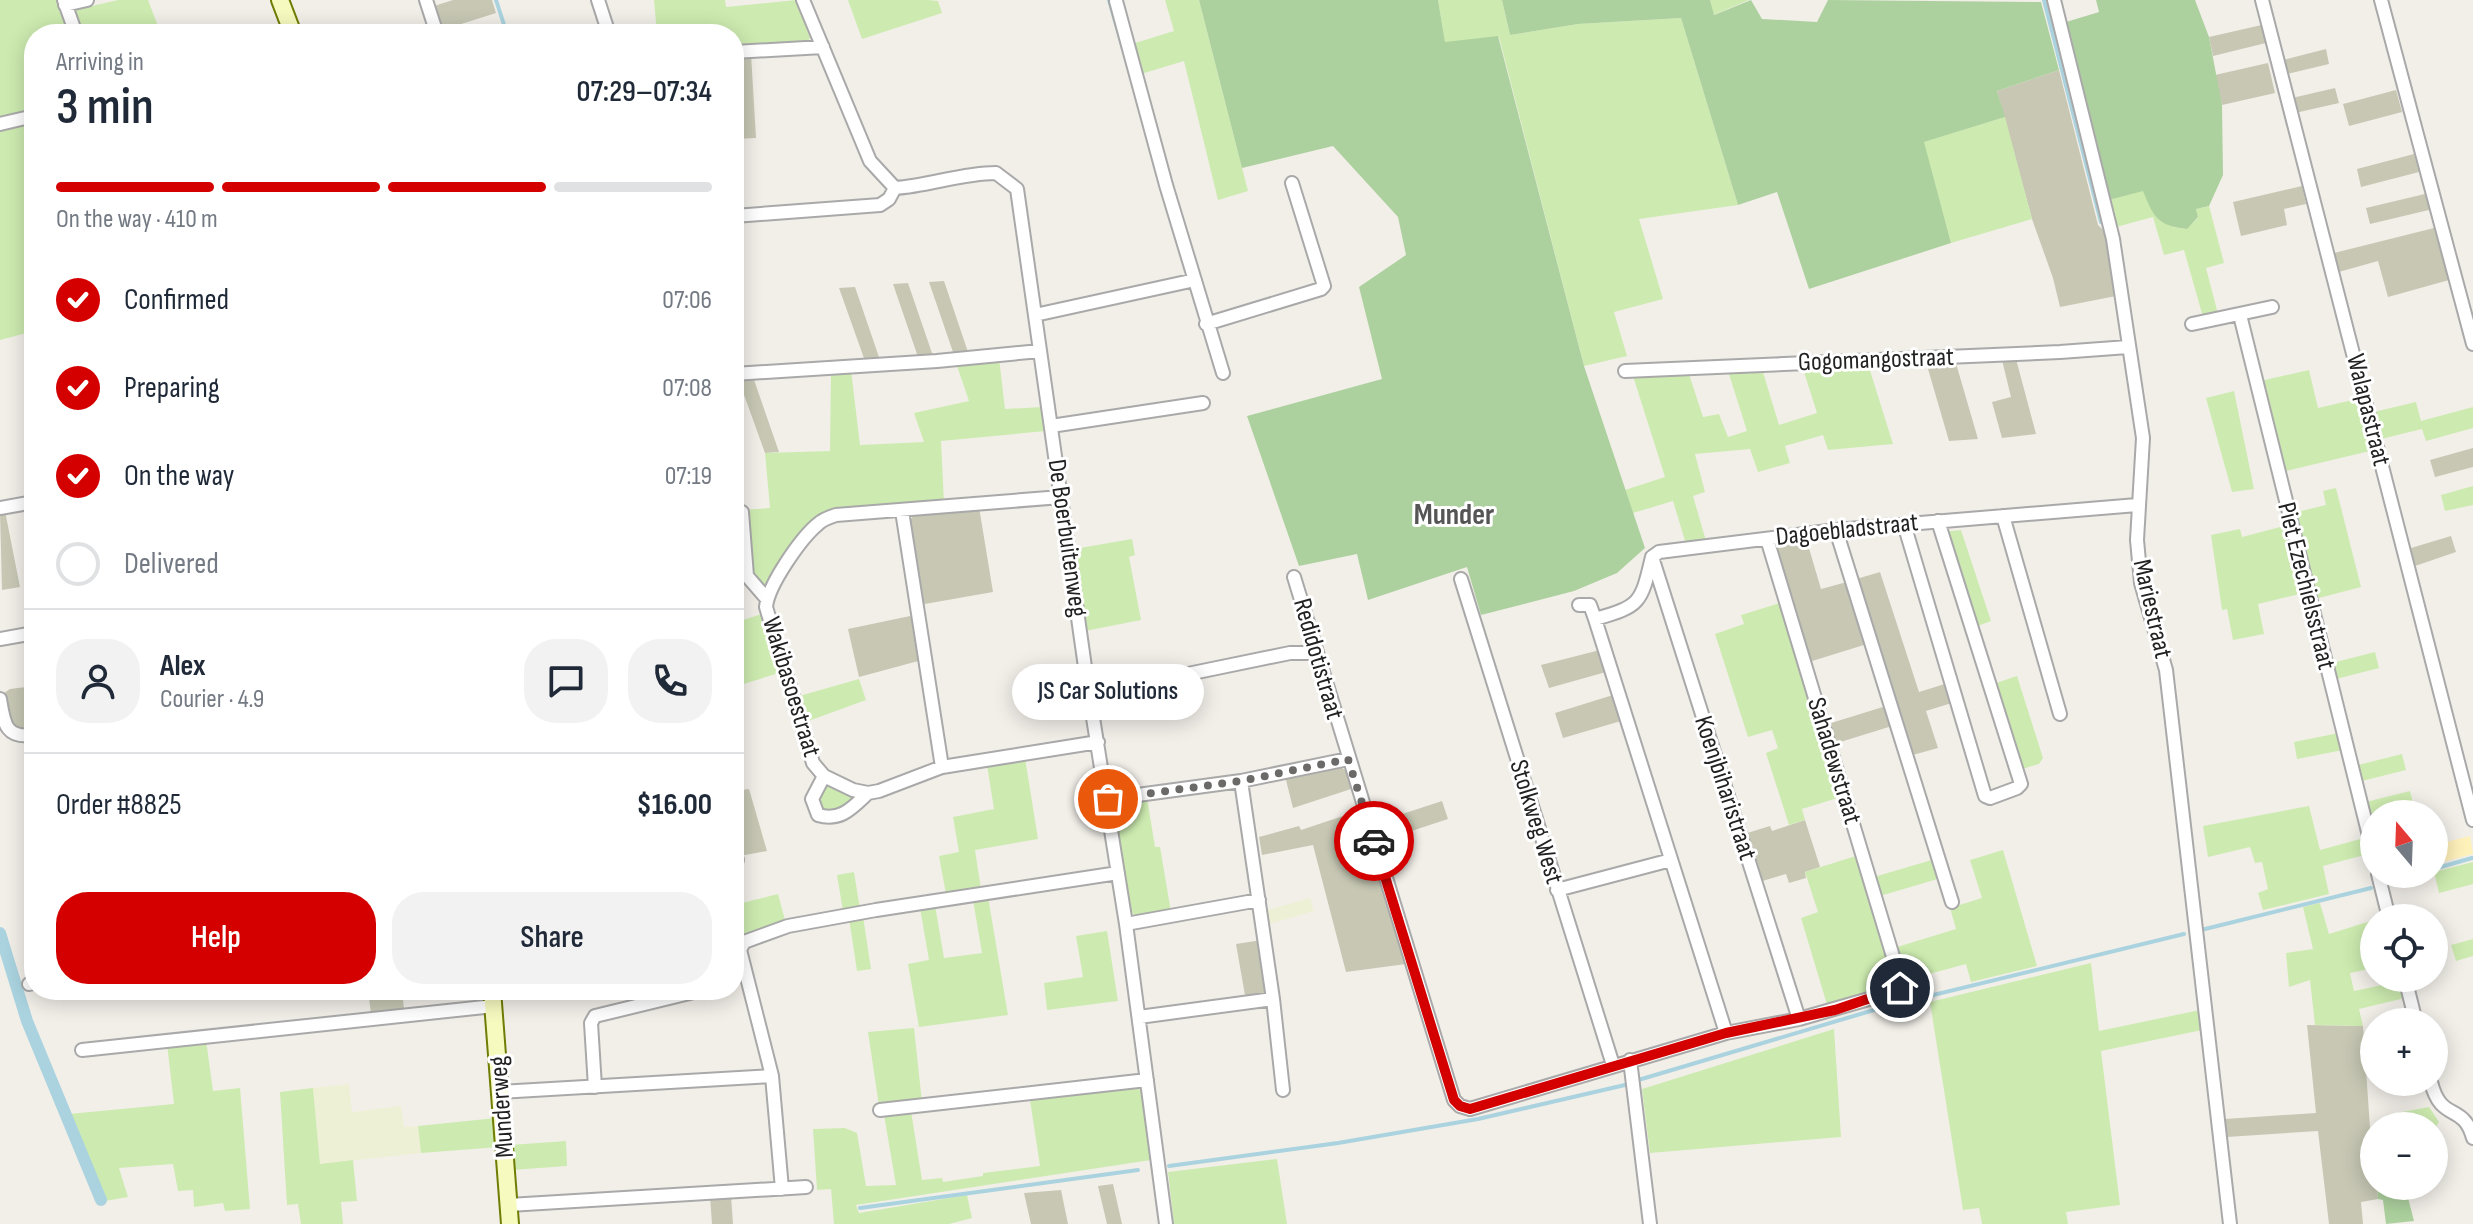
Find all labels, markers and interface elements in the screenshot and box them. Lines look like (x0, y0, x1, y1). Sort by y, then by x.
text: Arriving in (56, 47, 144, 78)
text: 07:29–07:34 (577, 74, 712, 110)
text: 3 min (56, 76, 154, 139)
text: On the way · 410 m (56, 204, 218, 235)
icon: check (56, 278, 100, 322)
text: Confirmed (124, 282, 229, 318)
text: 07:06 (662, 285, 712, 316)
street label: Gogomangostraat (1798, 342, 1955, 378)
street label: Walapastraat (2339, 351, 2397, 469)
icon: check (56, 366, 100, 410)
text: Preparing (124, 370, 220, 406)
text: 07:08 (662, 373, 712, 404)
icon: check (56, 454, 100, 498)
street label: De Boerbuitenweg (1041, 457, 1093, 619)
text: On the way (124, 458, 234, 494)
text: 07:19 (665, 461, 712, 492)
district label: Munder (1414, 497, 1494, 533)
street label: Piet Ezechielsstraat (2270, 499, 2342, 673)
street label: Dagoebladstraat (1774, 507, 1920, 553)
text: Delivered (124, 546, 219, 582)
street label: Mariestraat (2126, 557, 2178, 661)
street label: Redidotistraat (1286, 595, 1350, 723)
street label: Wakibasoestraat (755, 613, 827, 761)
button: person (56, 639, 140, 723)
button: chat (524, 639, 608, 723)
button: phone (628, 639, 712, 723)
text: Alex (160, 648, 206, 684)
callout: JS Car Solutions (1012, 663, 1204, 719)
text: JS Car Solutions (1038, 676, 1178, 707)
text: Courier · 4.9 (160, 684, 264, 715)
street label: Sahadewstraat (1800, 694, 1868, 828)
street label: Koenjbiharistraat (1687, 712, 1763, 864)
street label: Stolkweg West (1502, 756, 1570, 888)
pin (1074, 765, 1142, 833)
icon: bag (1086, 777, 1130, 821)
text: Order #8825 (56, 787, 182, 823)
text: $16.00 (637, 787, 712, 823)
north arrow (2360, 800, 2448, 888)
map controls (2360, 800, 2448, 1200)
courier (1334, 801, 1414, 881)
icon: car (1352, 819, 1396, 863)
button: Help (56, 892, 376, 984)
button: Share (392, 892, 712, 984)
button: locate (2360, 904, 2448, 992)
pin (1866, 954, 1934, 1022)
icon: home (1878, 966, 1922, 1010)
button: + (2360, 1008, 2448, 1096)
street label: Munderweg (483, 1055, 521, 1159)
button: − (2360, 1112, 2448, 1200)

